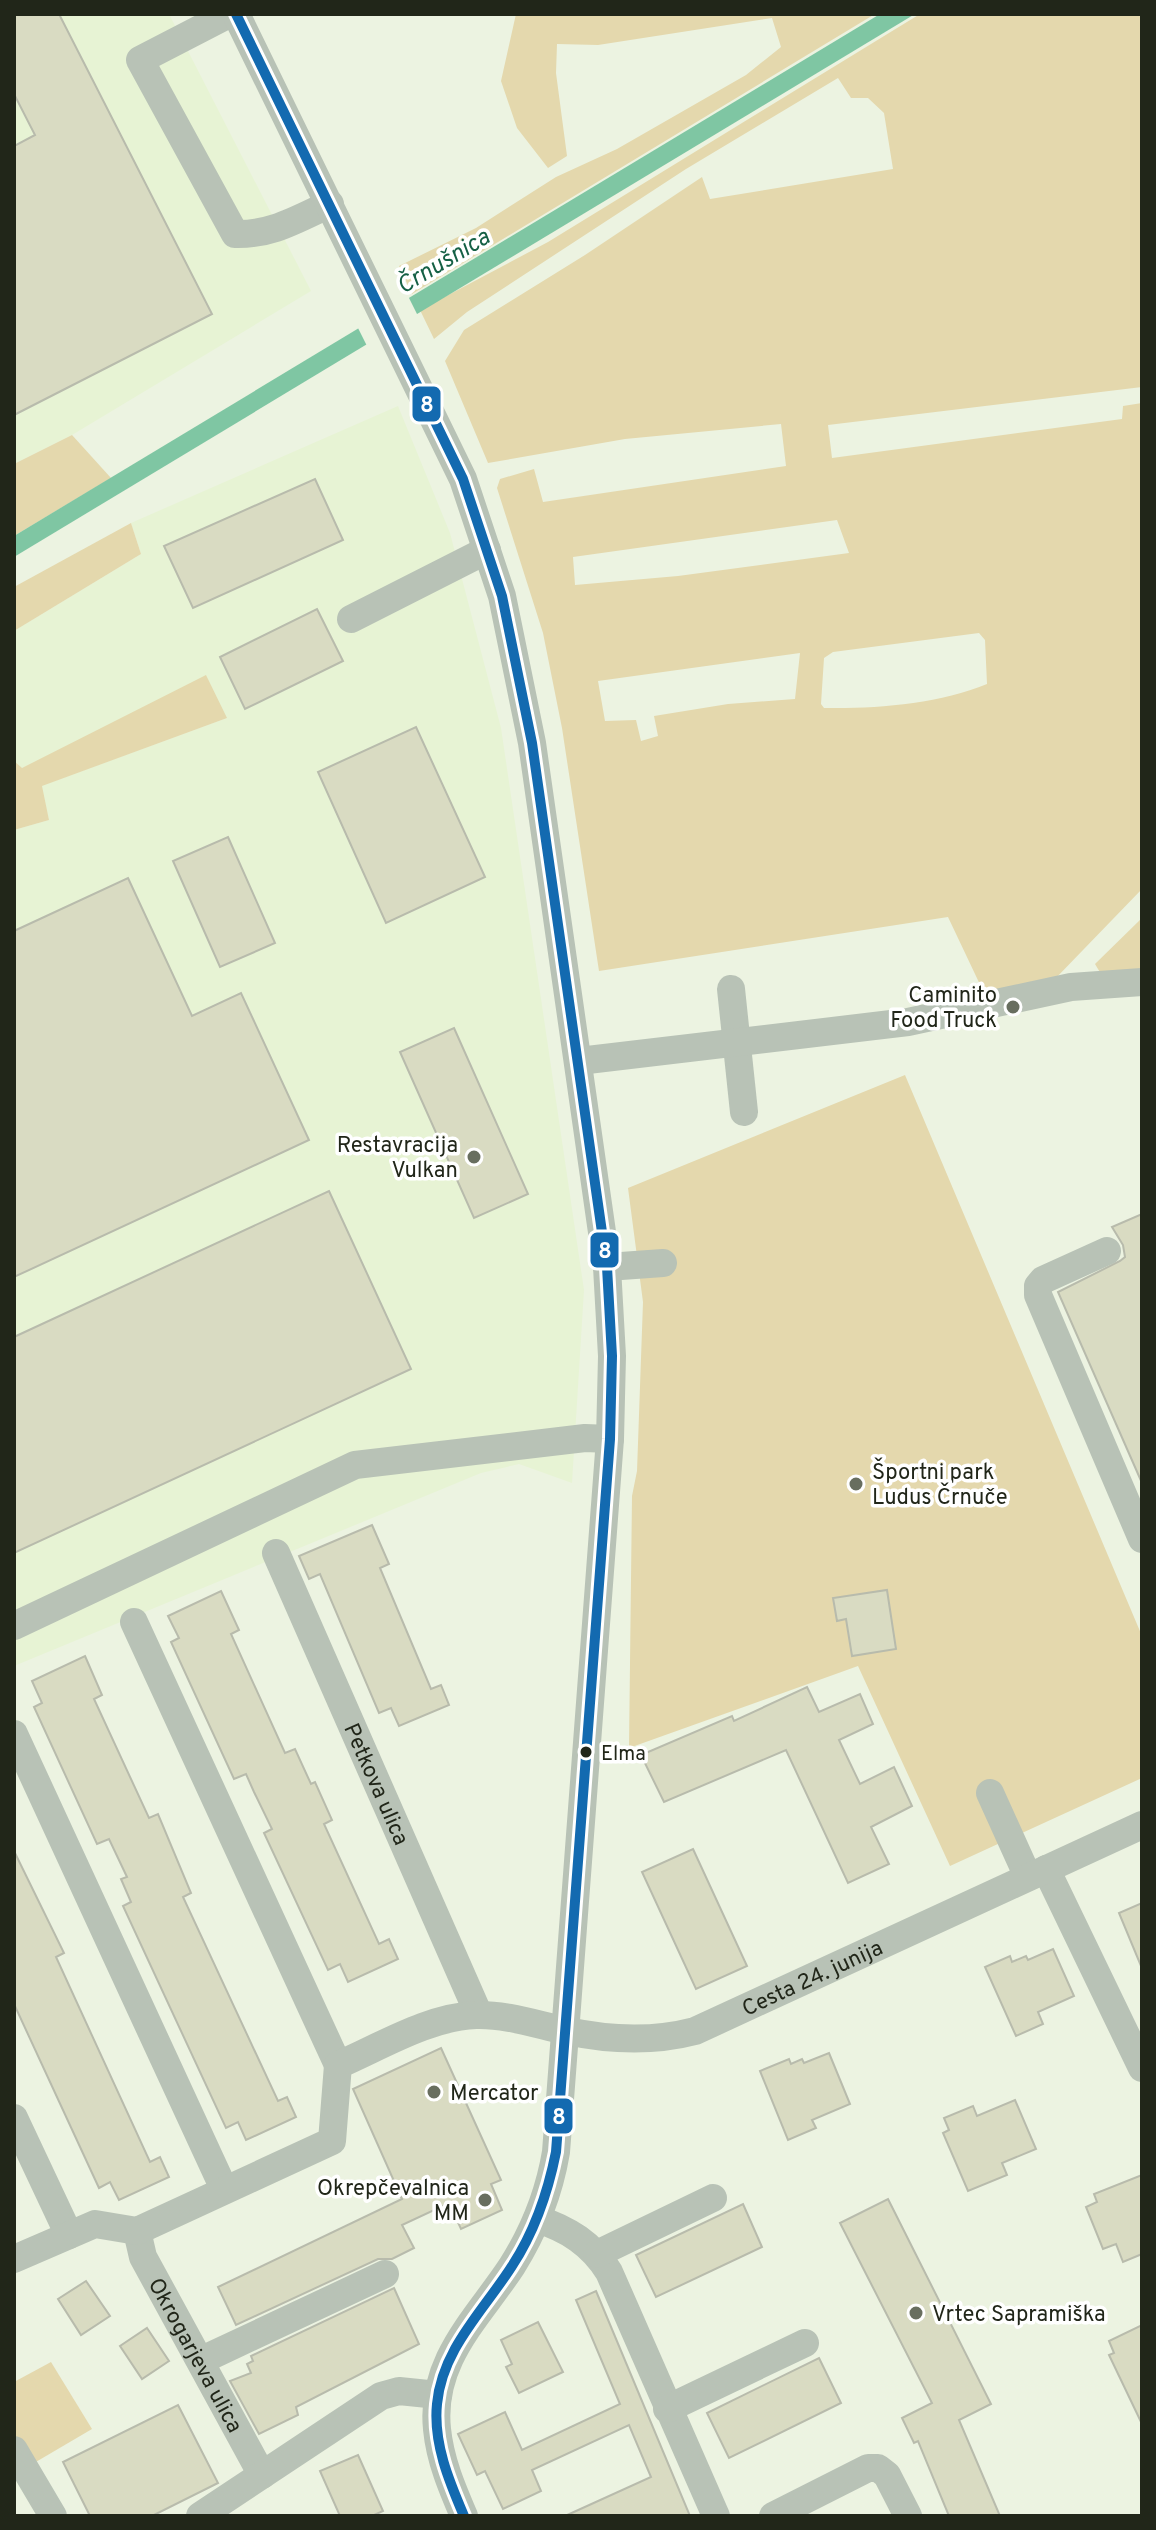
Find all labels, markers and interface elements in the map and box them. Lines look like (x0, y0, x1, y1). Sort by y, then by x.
water label: Črnušnica (391, 221, 497, 302)
line badge: 8 (411, 385, 442, 423)
text: 8 (420, 393, 434, 420)
place label: Caminito Food Truck (890, 983, 997, 1035)
marker: Caminito Food Truck (1004, 998, 1022, 1016)
place label: Restavracija Vulkan (337, 1133, 458, 1185)
marker: Restavracija Vulkan (465, 1148, 483, 1166)
line badge: 8 (589, 1231, 620, 1269)
text: 8 (598, 1239, 612, 1266)
place label: Športni park Ludus Črnuče (872, 1457, 1008, 1512)
marker: Športni park Ludus Črnuče (847, 1475, 865, 1493)
street label: Petkova ulica (337, 1720, 414, 1850)
place label: Elma (601, 1742, 646, 1768)
marker: Elma (578, 1744, 594, 1760)
street label: Cesta 24. junija (738, 1935, 888, 2023)
place label: Mercator (450, 2081, 539, 2108)
marker: Mercator (425, 2083, 443, 2101)
line badge: 8 (543, 2097, 574, 2135)
text: 8 (552, 2105, 566, 2132)
place label: Okrepčevalnica MM (317, 2176, 469, 2228)
marker: Okrepčevalnica MM (476, 2191, 494, 2209)
street label: Okrogarjeva ulica (141, 2274, 247, 2438)
place label: Vrtec Sapramiška (932, 2302, 1106, 2329)
marker: Vrtec Sapramiška (907, 2304, 925, 2322)

